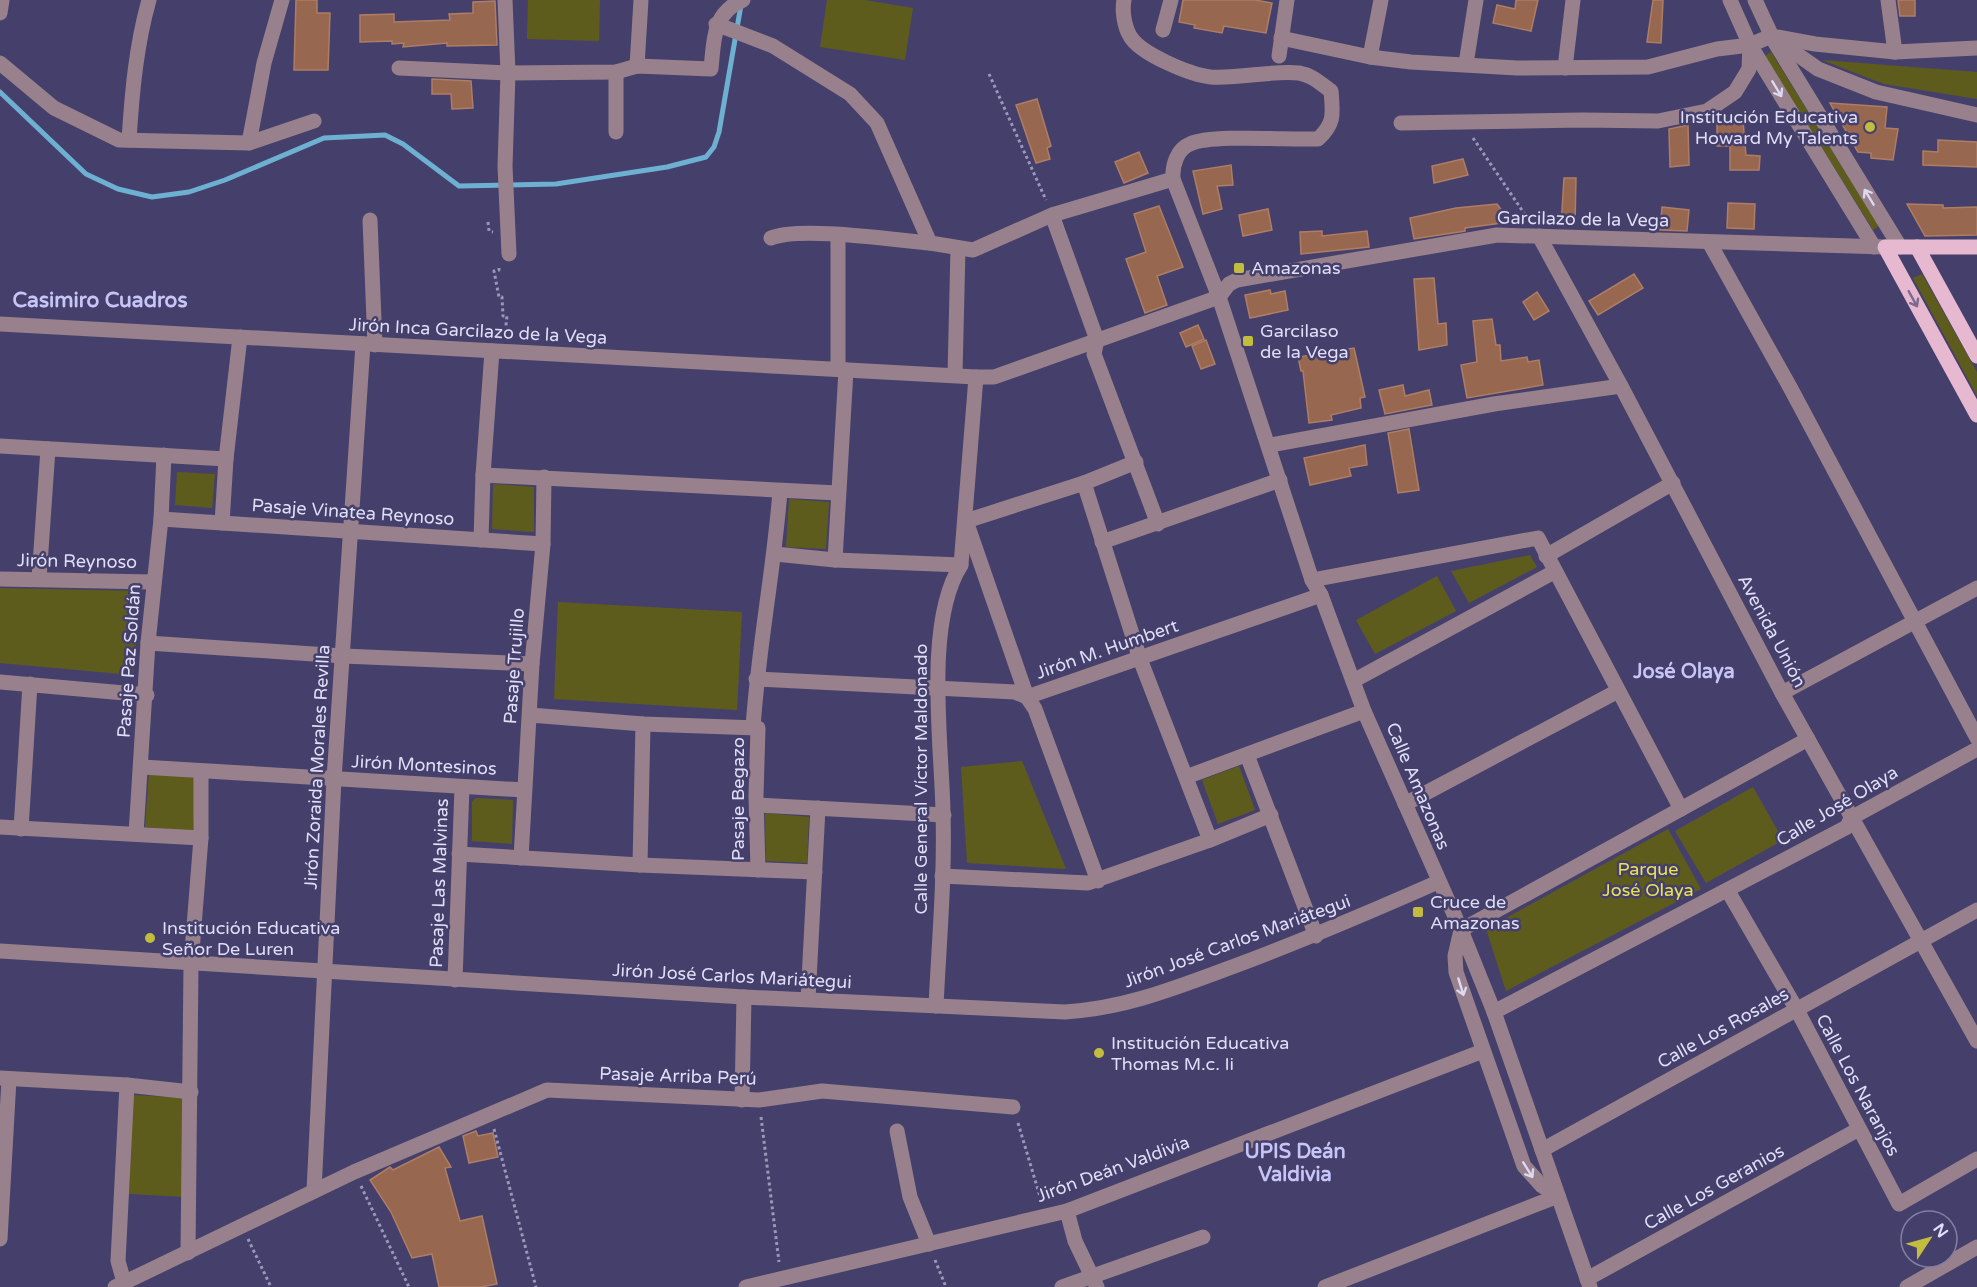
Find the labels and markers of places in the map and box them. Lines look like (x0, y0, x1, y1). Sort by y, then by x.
place label: Institución Educativa Howard My Talents (1680, 106, 1858, 149)
marker: Institución Educativa Howard My Talents (1863, 120, 1877, 134)
place label: Amazonas (1251, 257, 1341, 279)
marker: Amazonas (1232, 261, 1246, 275)
place label: Garcilaso de la Vega (1260, 320, 1349, 363)
marker: Garcilaso de la Vega (1241, 334, 1255, 348)
place label: Cruce de Amazonas (1430, 891, 1520, 934)
marker: Cruce de Amazonas (1411, 905, 1425, 919)
place label: Institución Educativa Señor De Luren (162, 917, 340, 960)
marker: Institución Educativa Señor De Luren (143, 931, 157, 945)
place label: Institución Educativa Thomas M.c. Ii (1111, 1032, 1289, 1075)
marker: Institución Educativa Thomas M.c. Ii (1092, 1046, 1106, 1060)

